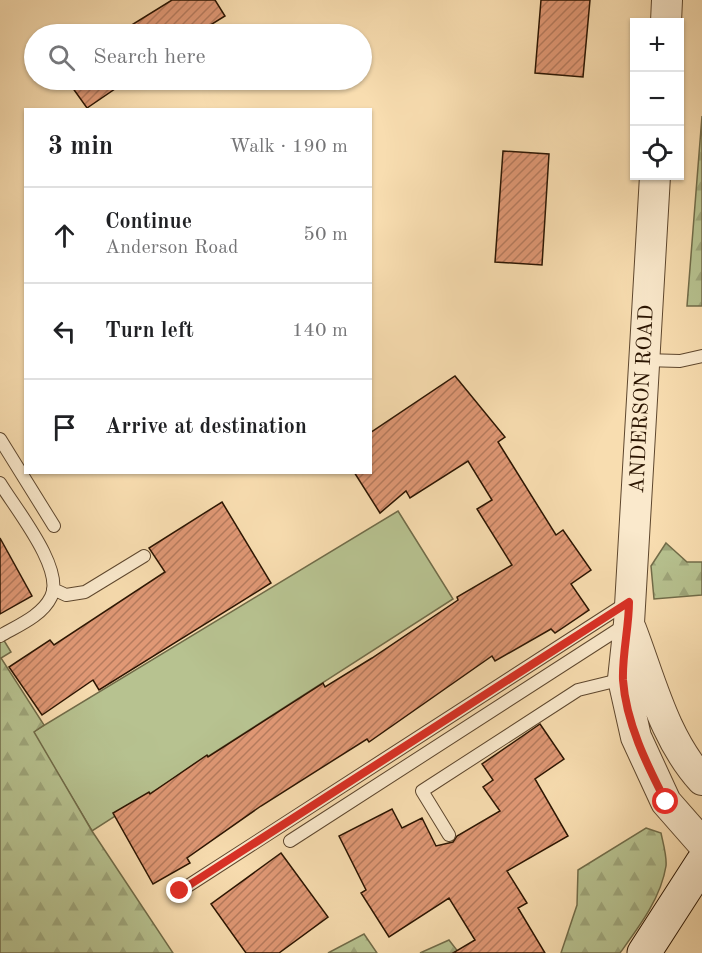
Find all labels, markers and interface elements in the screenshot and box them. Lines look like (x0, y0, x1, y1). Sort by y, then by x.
map controls (630, 18, 684, 180)
button: + (630, 18, 684, 72)
search box (24, 24, 372, 90)
icon: search (45, 41, 78, 74)
text: Search here (93, 46, 206, 68)
button: − (630, 72, 684, 126)
button: locate (630, 126, 684, 180)
text: 3 min (48, 134, 113, 160)
text: Walk · 190 m (229, 137, 348, 157)
text: Continue (105, 211, 192, 233)
icon: ahead (48, 219, 81, 252)
text: 50 m (303, 225, 348, 245)
text: Anderson Road (105, 238, 238, 258)
street label: ANDERSON ROAD (627, 304, 658, 494)
icon: left (48, 315, 81, 348)
text: Turn left (105, 320, 194, 342)
text: 140 m (292, 321, 348, 341)
icon: arrive (48, 411, 81, 444)
text: Arrive at destination (105, 416, 307, 438)
route start (652, 788, 678, 814)
route end (166, 877, 192, 903)

